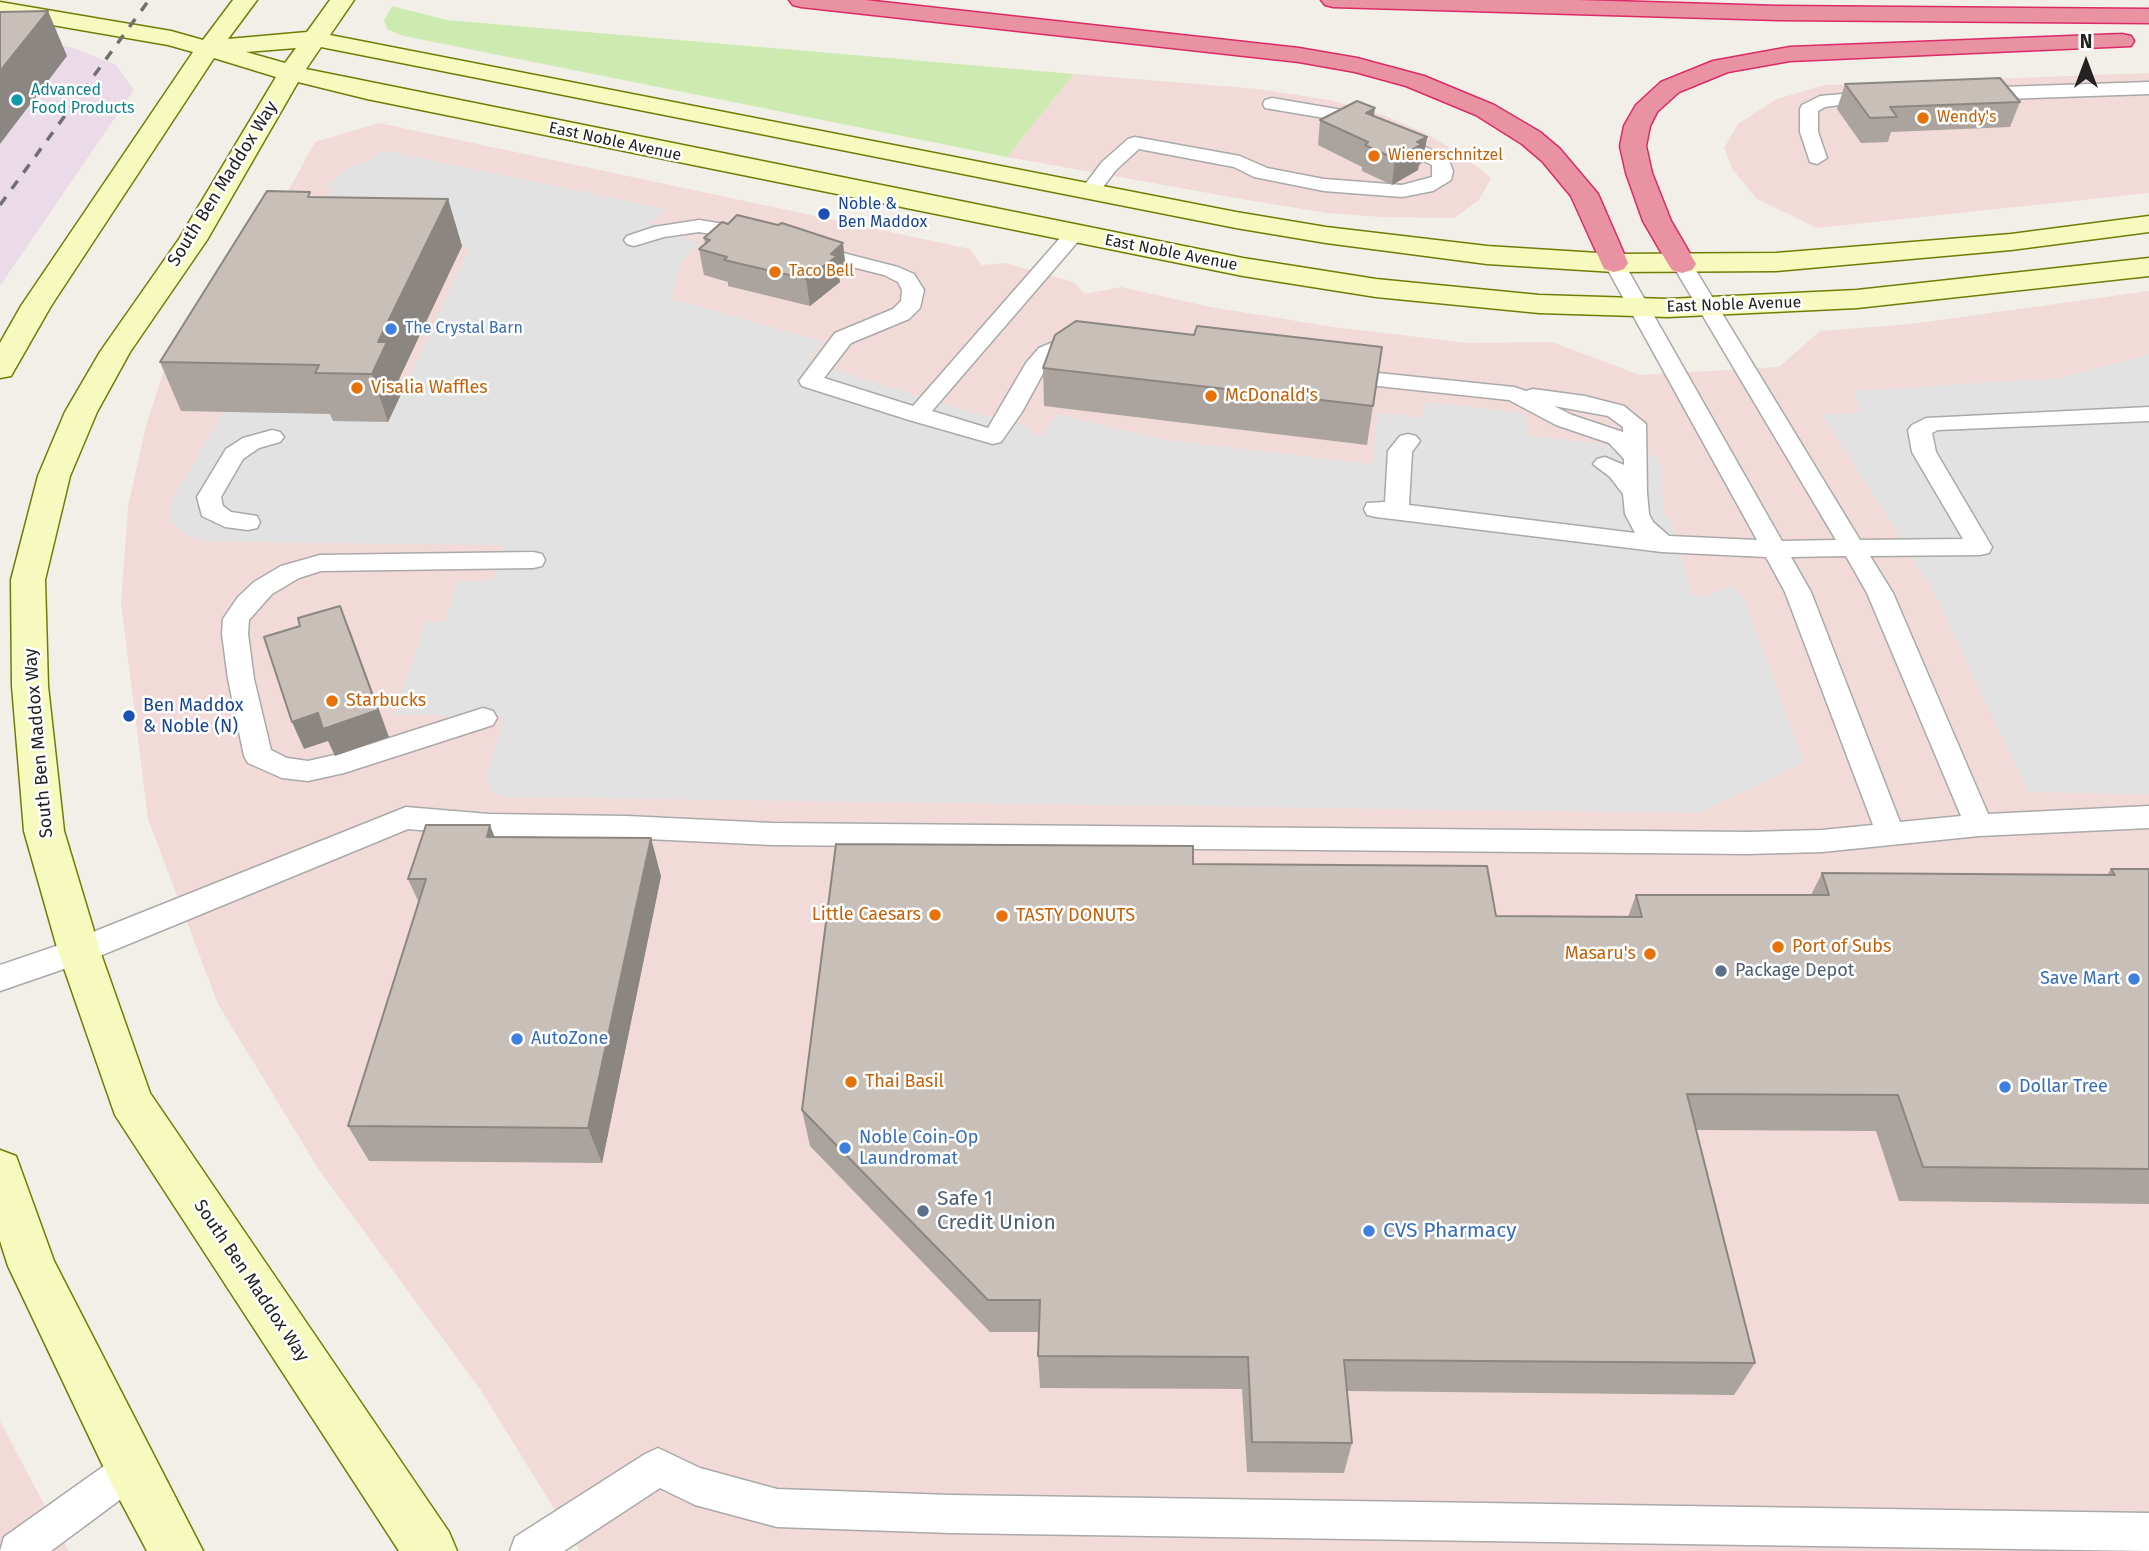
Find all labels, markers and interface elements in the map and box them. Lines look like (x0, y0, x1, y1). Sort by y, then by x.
north arrow (2051, 28, 2121, 98)
text: N (2080, 30, 2092, 53)
place label: Advanced Food Products (31, 81, 135, 119)
marker: Advanced Food Products (9, 92, 25, 108)
street label: South Ben Maddox Way (163, 97, 283, 271)
place label: Wendy's (1937, 108, 1996, 128)
marker: Wendy's (1915, 110, 1931, 126)
street label: East Noble Avenue (547, 119, 683, 165)
place label: Wienerschnitzel (1388, 146, 1503, 166)
marker: Wienerschnitzel (1366, 148, 1382, 164)
place label: Noble & Ben Maddox (838, 195, 927, 233)
marker: Noble & Ben Maddox (816, 206, 832, 222)
street label: East Noble Avenue (1103, 231, 1239, 275)
place label: Taco Bell (789, 262, 854, 282)
marker: Taco Bell (767, 264, 783, 280)
street label: East Noble Avenue (1666, 293, 1802, 317)
place label: The Crystal Barn (405, 319, 523, 339)
marker: The Crystal Barn (383, 321, 399, 337)
place label: Visalia Waffles (371, 377, 488, 399)
marker: Visalia Waffles (349, 380, 365, 396)
place label: McDonald's (1225, 385, 1318, 407)
marker: McDonald's (1203, 388, 1219, 404)
street label: South Ben Maddox Way (20, 647, 58, 839)
place label: Starbucks (346, 690, 426, 712)
marker: Starbucks (324, 693, 340, 709)
place label: Ben Maddox & Noble (N) (143, 695, 243, 738)
marker: Ben Maddox & Noble (N) (121, 708, 137, 724)
place label: Little Caesars (812, 904, 921, 926)
place label: TASTY DONUTS (1016, 905, 1135, 927)
marker: Little Caesars (927, 907, 943, 923)
marker: TASTY DONUTS (994, 908, 1010, 924)
place label: Port of Subs (1792, 936, 1891, 958)
marker: Port of Subs (1770, 939, 1786, 955)
place label: Masaru's (1565, 943, 1636, 965)
marker: Masaru's (1642, 946, 1658, 962)
place label: Package Depot (1735, 960, 1854, 982)
marker: Package Depot (1713, 963, 1729, 979)
place label: Save Mart (2040, 968, 2120, 990)
marker: Save Mart (2126, 971, 2142, 987)
place label: AutoZone (531, 1028, 608, 1050)
marker: AutoZone (509, 1031, 525, 1047)
place label: Thai Basil (865, 1071, 944, 1093)
marker: Thai Basil (843, 1074, 859, 1090)
place label: Dollar Tree (2019, 1076, 2108, 1098)
marker: Dollar Tree (1997, 1079, 2013, 1095)
place label: Noble Coin-Op Laundromat (859, 1127, 979, 1170)
marker: Noble Coin-Op Laundromat (837, 1140, 853, 1156)
place label: Safe 1 Credit Union (937, 1186, 1056, 1236)
street label: South Ben Maddox Way (189, 1196, 313, 1366)
marker: Safe 1 Credit Union (915, 1203, 931, 1219)
place label: CVS Pharmacy (1383, 1218, 1517, 1244)
marker: CVS Pharmacy (1361, 1223, 1377, 1239)

